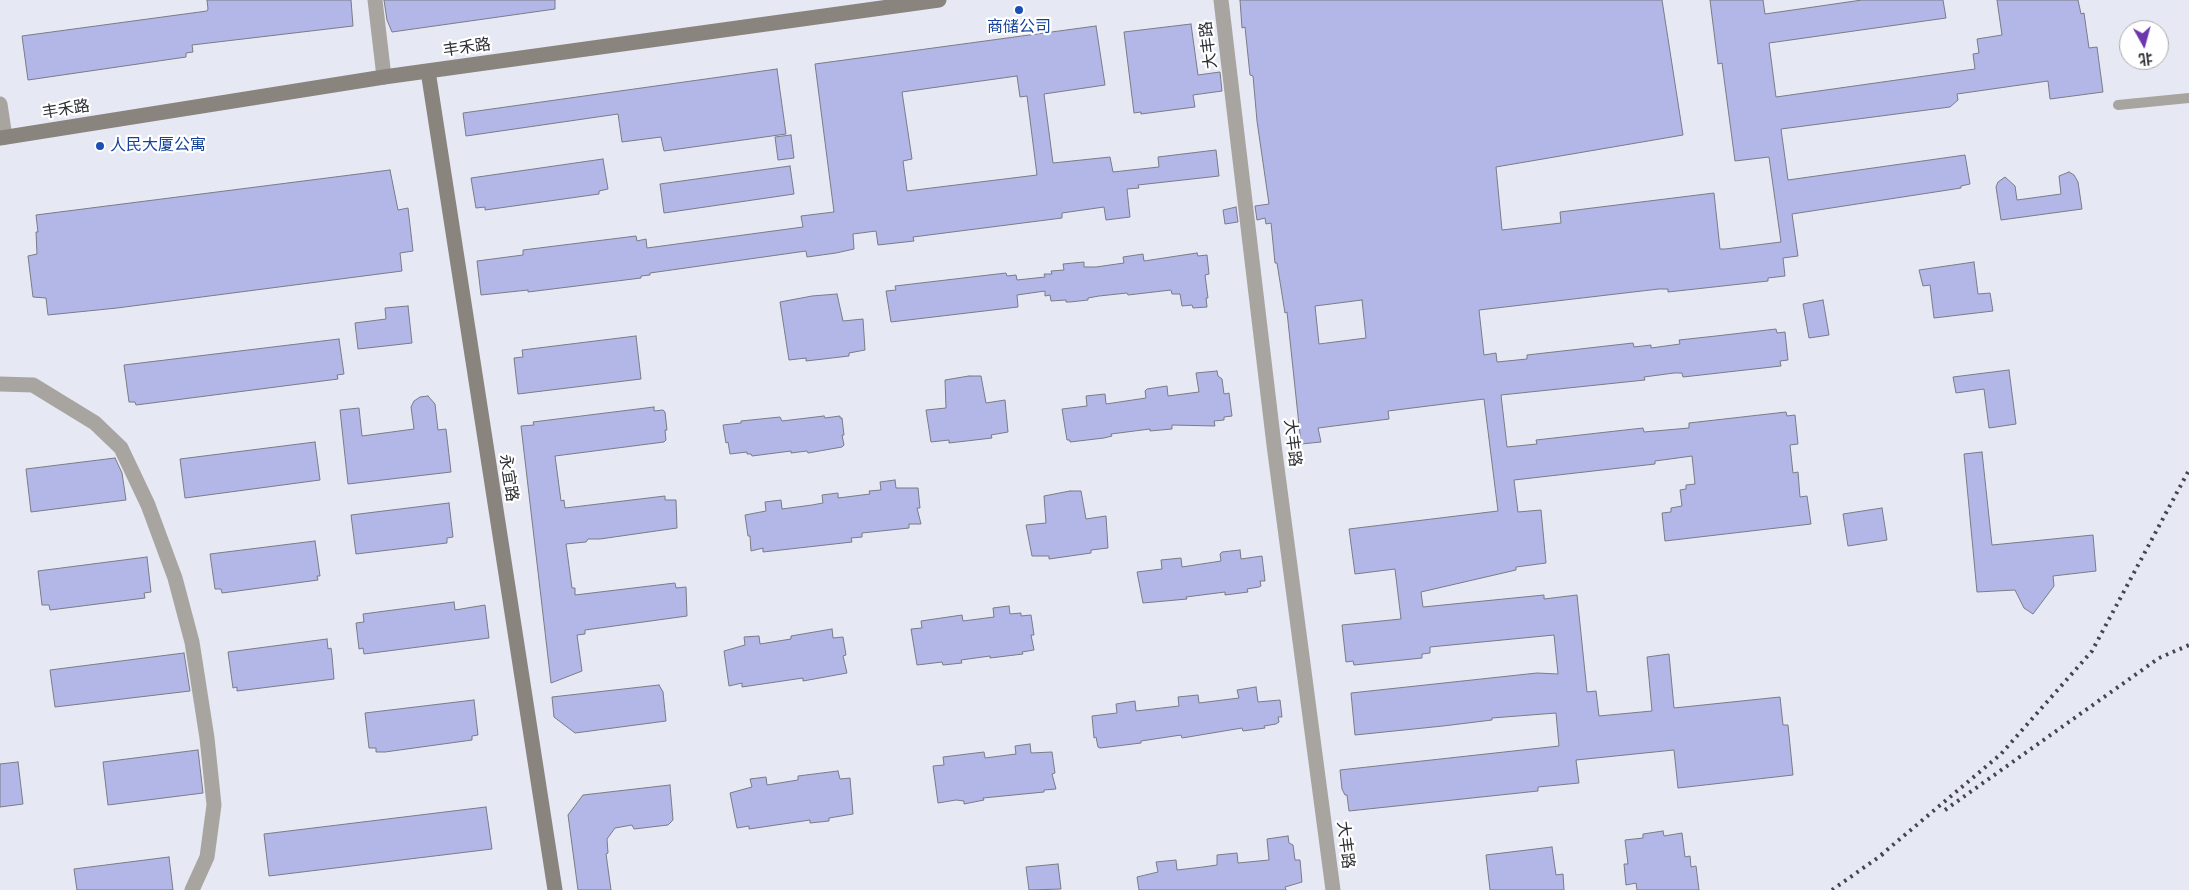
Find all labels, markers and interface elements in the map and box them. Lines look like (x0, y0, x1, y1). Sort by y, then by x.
marker: 商储公司 (1013, 4, 1025, 16)
place label: 商储公司 (987, 18, 1051, 38)
street label: 大丰路 (1197, 20, 1221, 70)
north arrow (2119, 20, 2169, 70)
street label: 丰禾路 (442, 35, 492, 61)
text: 北 (2138, 50, 2154, 68)
street label: 丰禾路 (41, 97, 91, 123)
place label: 人民大厦公寓 (110, 136, 206, 156)
marker: 人民大厦公寓 (94, 140, 106, 152)
street label: 大丰路 (1280, 418, 1304, 468)
street label: 永宜路 (495, 453, 521, 503)
street label: 大丰路 (1333, 820, 1357, 870)

